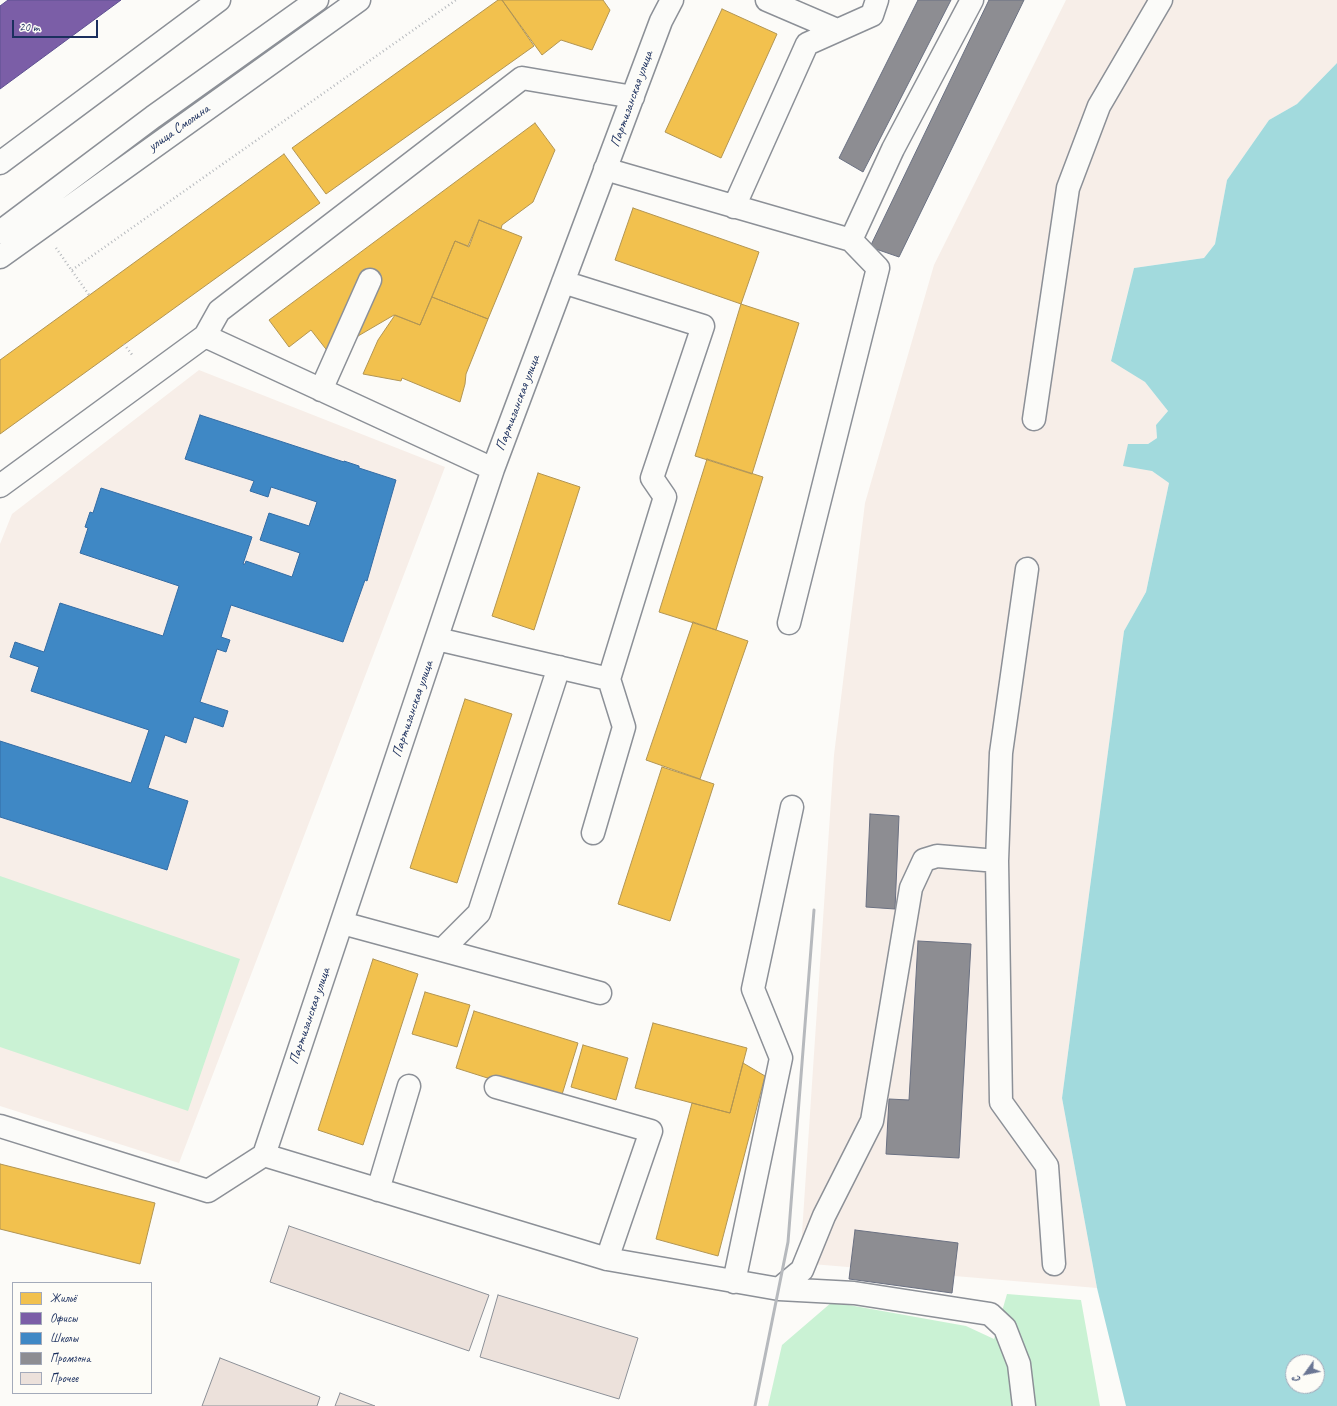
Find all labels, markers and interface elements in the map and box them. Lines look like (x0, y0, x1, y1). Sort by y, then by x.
scale bar (14, 12, 100, 38)
text: 20 m (19, 19, 39, 35)
street label: Партизанская улица (607, 49, 657, 149)
street label: улица Смолина (145, 101, 213, 155)
street label: Партизанская улица (492, 353, 544, 453)
street label: Партизанская улица (389, 659, 437, 759)
street label: Партизанская улица (286, 966, 334, 1066)
legend (12, 1282, 152, 1394)
text: Жильё (50, 1290, 76, 1306)
text: Офисы (50, 1310, 77, 1326)
text: Школы (50, 1330, 78, 1346)
text: Промзона (50, 1350, 90, 1366)
north arrow (1285, 1354, 1325, 1394)
text: Прочее (50, 1370, 78, 1386)
text: С (1288, 1374, 1303, 1386)

